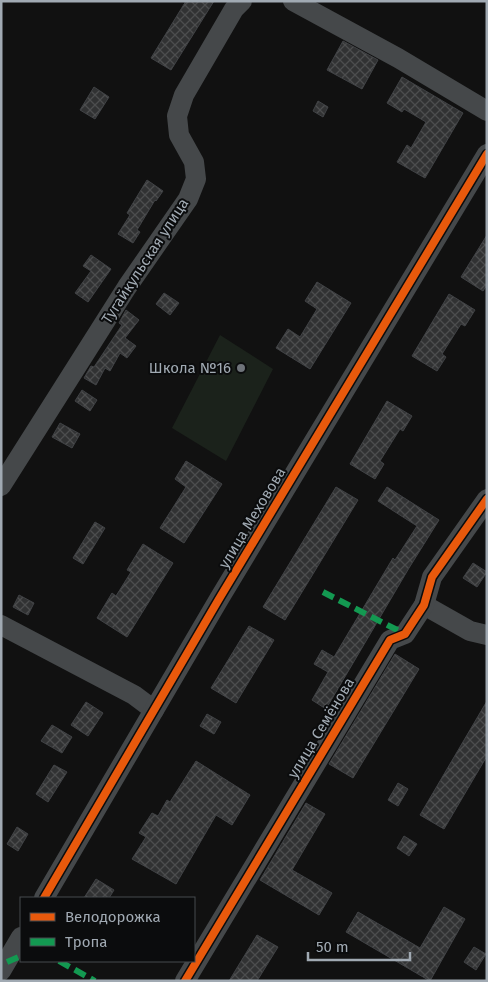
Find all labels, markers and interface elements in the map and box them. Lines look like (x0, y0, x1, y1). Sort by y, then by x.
street label: Тугайкульская улица (98, 195, 192, 327)
place label: Школа №16 (149, 359, 231, 377)
marker: Школа №16 (235, 362, 247, 374)
street label: улица Меховова (215, 464, 289, 572)
street label: улица Семёнова (284, 674, 358, 782)
legend (20, 897, 195, 962)
text: Велодорожка (65, 908, 161, 926)
scale bar (308, 930, 410, 962)
text: Тропа (65, 933, 107, 951)
text: 50 m (316, 938, 349, 956)

